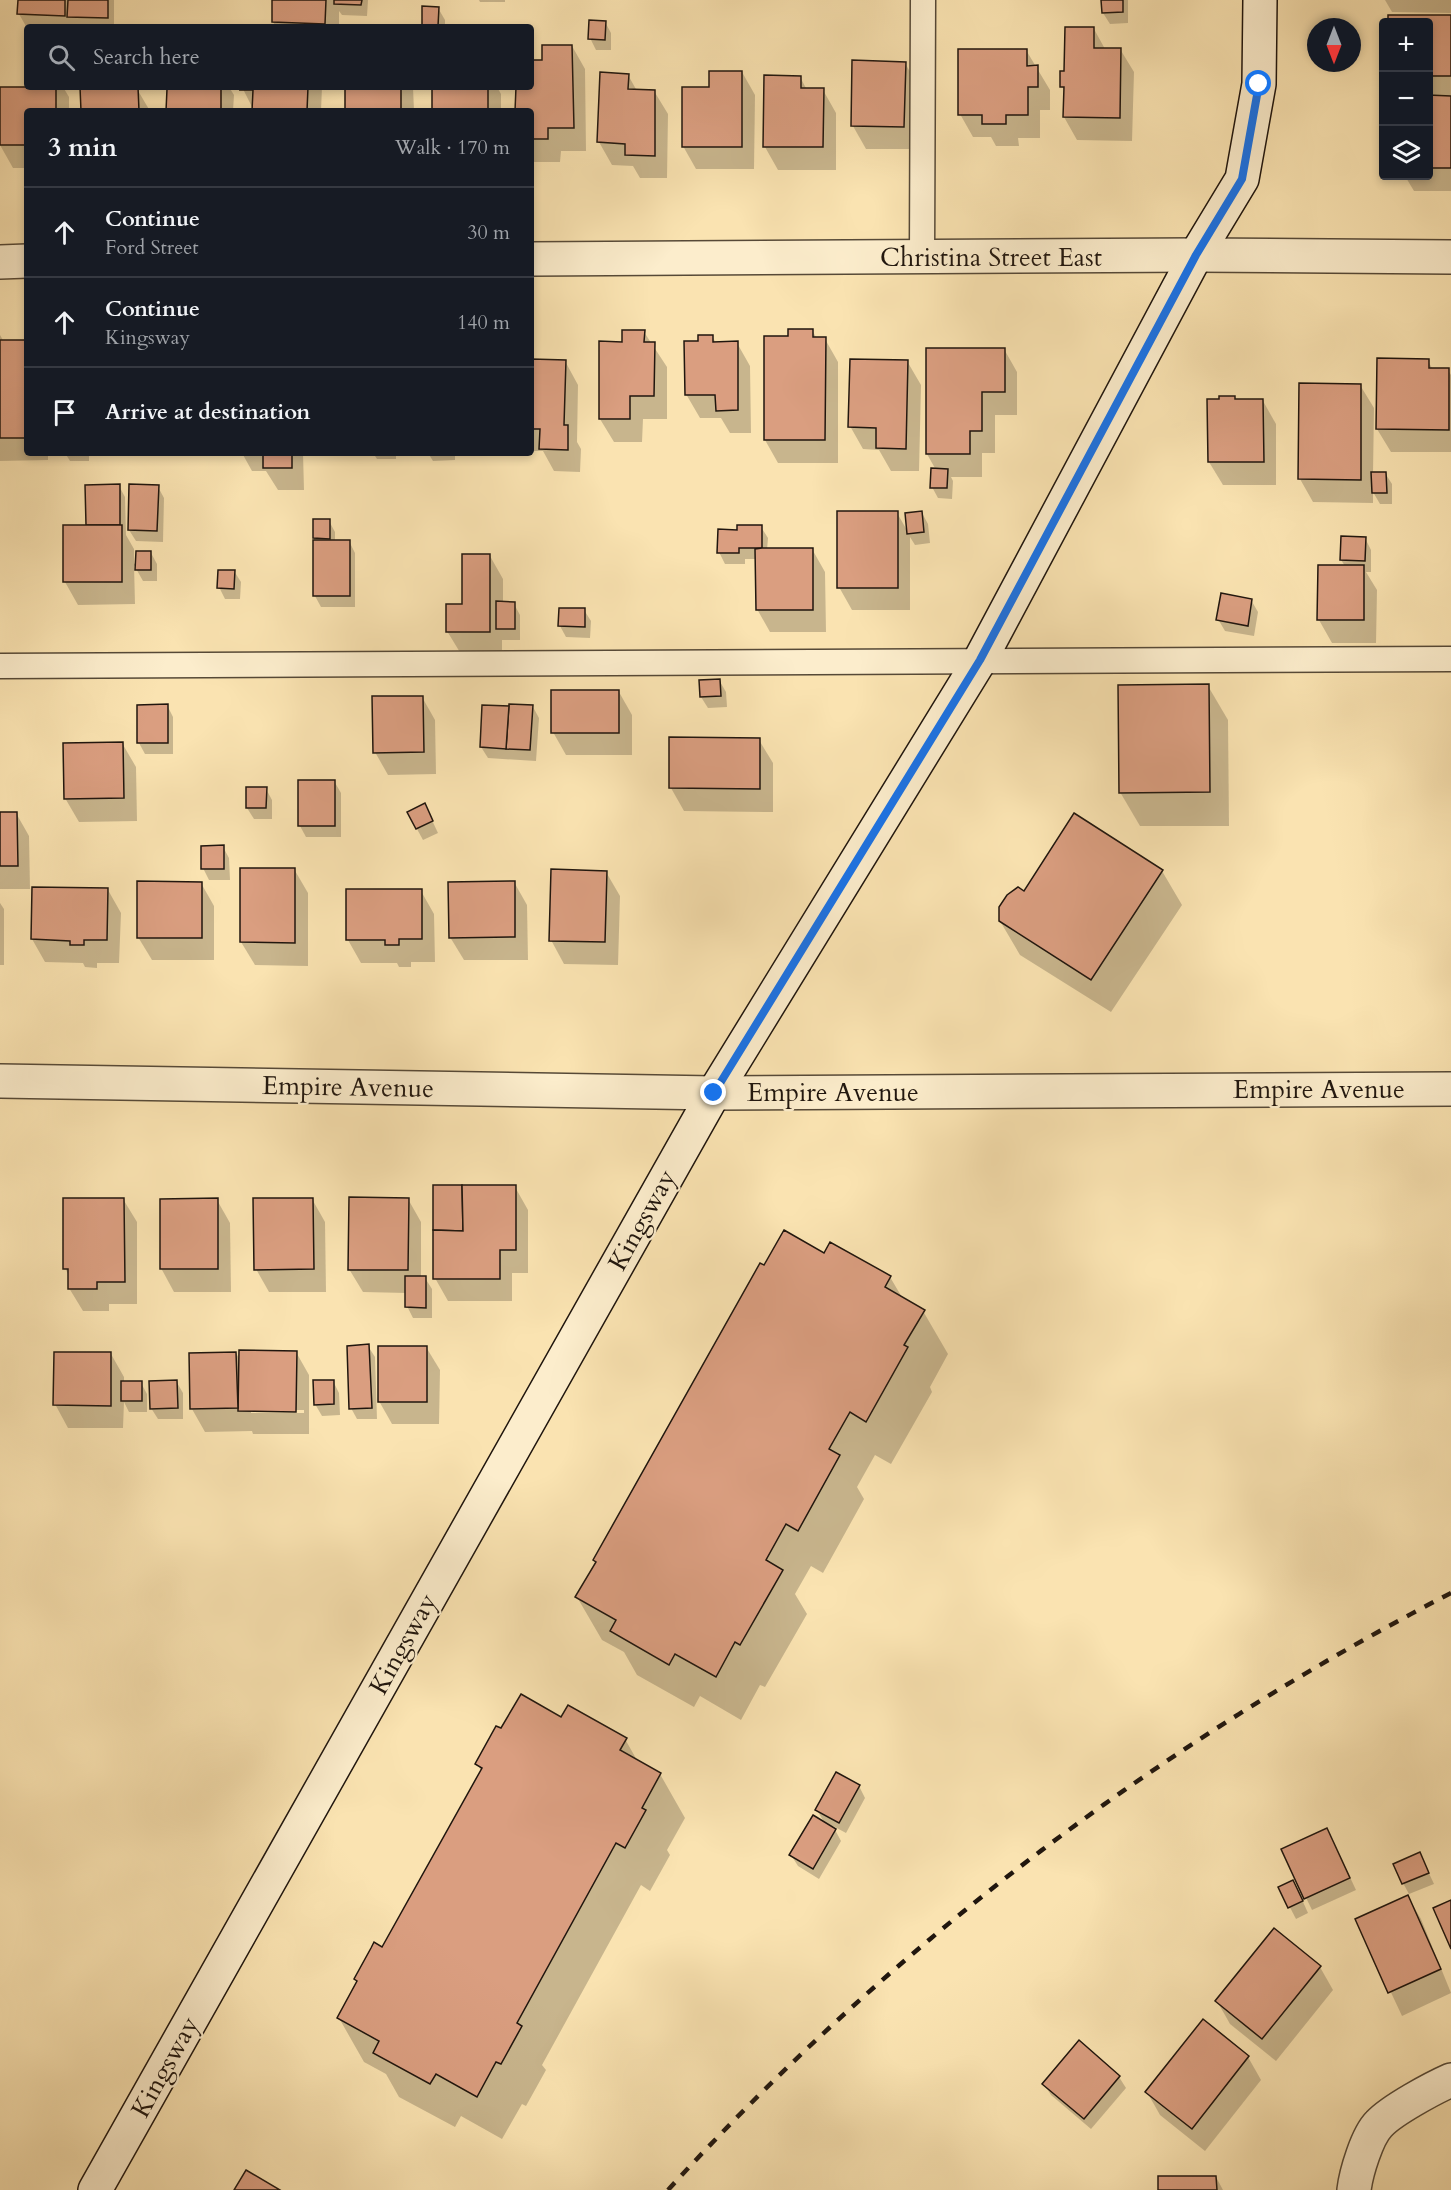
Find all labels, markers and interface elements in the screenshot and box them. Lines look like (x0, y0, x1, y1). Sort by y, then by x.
north arrow (1307, 18, 1361, 72)
map controls (1379, 18, 1433, 180)
button: + (1379, 18, 1433, 72)
search box (24, 24, 534, 90)
icon: search (45, 41, 78, 74)
text: Search here (93, 42, 200, 72)
route start (1245, 70, 1271, 96)
button: − (1379, 72, 1433, 126)
button: layers (1379, 126, 1433, 180)
text: 3 min (48, 130, 117, 165)
text: Walk · 170 m (395, 134, 510, 161)
text: Continue (105, 204, 200, 234)
icon: ahead (48, 216, 81, 249)
text: 30 m (467, 219, 510, 246)
text: Ford Street (105, 234, 199, 261)
street label: Christina Street East (880, 240, 1102, 275)
text: Continue (105, 294, 200, 324)
icon: ahead (48, 306, 81, 339)
text: 140 m (457, 309, 510, 336)
text: Kingsway (105, 324, 190, 351)
icon: arrive (48, 396, 81, 429)
text: Arrive at destination (105, 397, 310, 427)
street label: Empire Avenue (262, 1068, 434, 1106)
street label: Empire Avenue (1233, 1072, 1405, 1107)
street label: Empire Avenue (747, 1075, 919, 1110)
route end (700, 1079, 726, 1105)
street label: Kingsway (600, 1163, 684, 1277)
street label: Kingsway (361, 1587, 445, 1701)
street label: Kingsway (123, 2010, 207, 2124)

